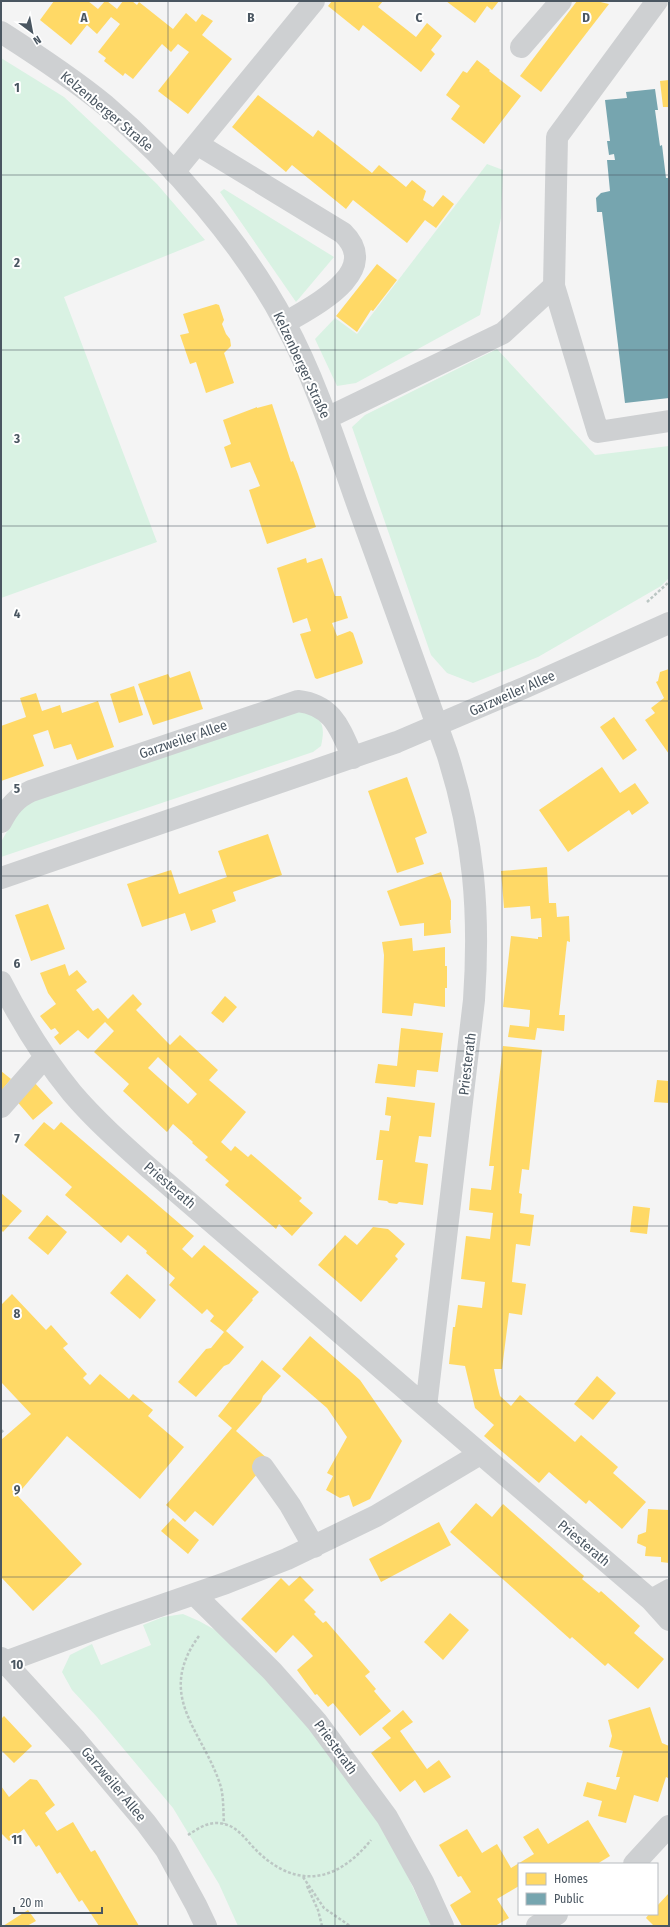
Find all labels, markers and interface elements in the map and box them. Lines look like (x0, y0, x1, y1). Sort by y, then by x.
text: A (79, 10, 88, 25)
text: B (247, 10, 255, 25)
text: C (416, 10, 423, 25)
text: D (582, 10, 590, 25)
north arrow (12, 12, 52, 52)
text: N (31, 33, 43, 47)
street label: Kelzenberger Straße (57, 68, 156, 155)
text: 1 (14, 80, 20, 95)
text: 2 (13, 255, 20, 270)
street label: Kelzenberger Straße (269, 309, 334, 421)
text: 3 (13, 431, 20, 446)
text: 4 (14, 606, 21, 621)
street label: Garzweiler Allee (467, 667, 558, 720)
street label: Garzweiler Allee (137, 716, 230, 762)
text: 5 (14, 781, 20, 796)
text: 6 (14, 956, 21, 971)
street label: Priesterath (455, 1032, 480, 1096)
text: 7 (14, 1131, 20, 1146)
street label: Priesterath (140, 1158, 199, 1212)
text: 8 (14, 1306, 21, 1321)
text: 9 (14, 1482, 21, 1497)
street label: Priesterath (554, 1517, 613, 1570)
text: 10 (11, 1657, 23, 1672)
street label: Priesterath (310, 1717, 361, 1778)
street label: Garzweiler Allee (78, 1744, 150, 1825)
text: 11 (12, 1832, 22, 1847)
legend (518, 1863, 658, 1915)
text: Homes (554, 1872, 588, 1886)
scale bar (14, 1889, 102, 1915)
text: Public (554, 1892, 584, 1906)
text: 20 m (20, 1896, 44, 1910)

